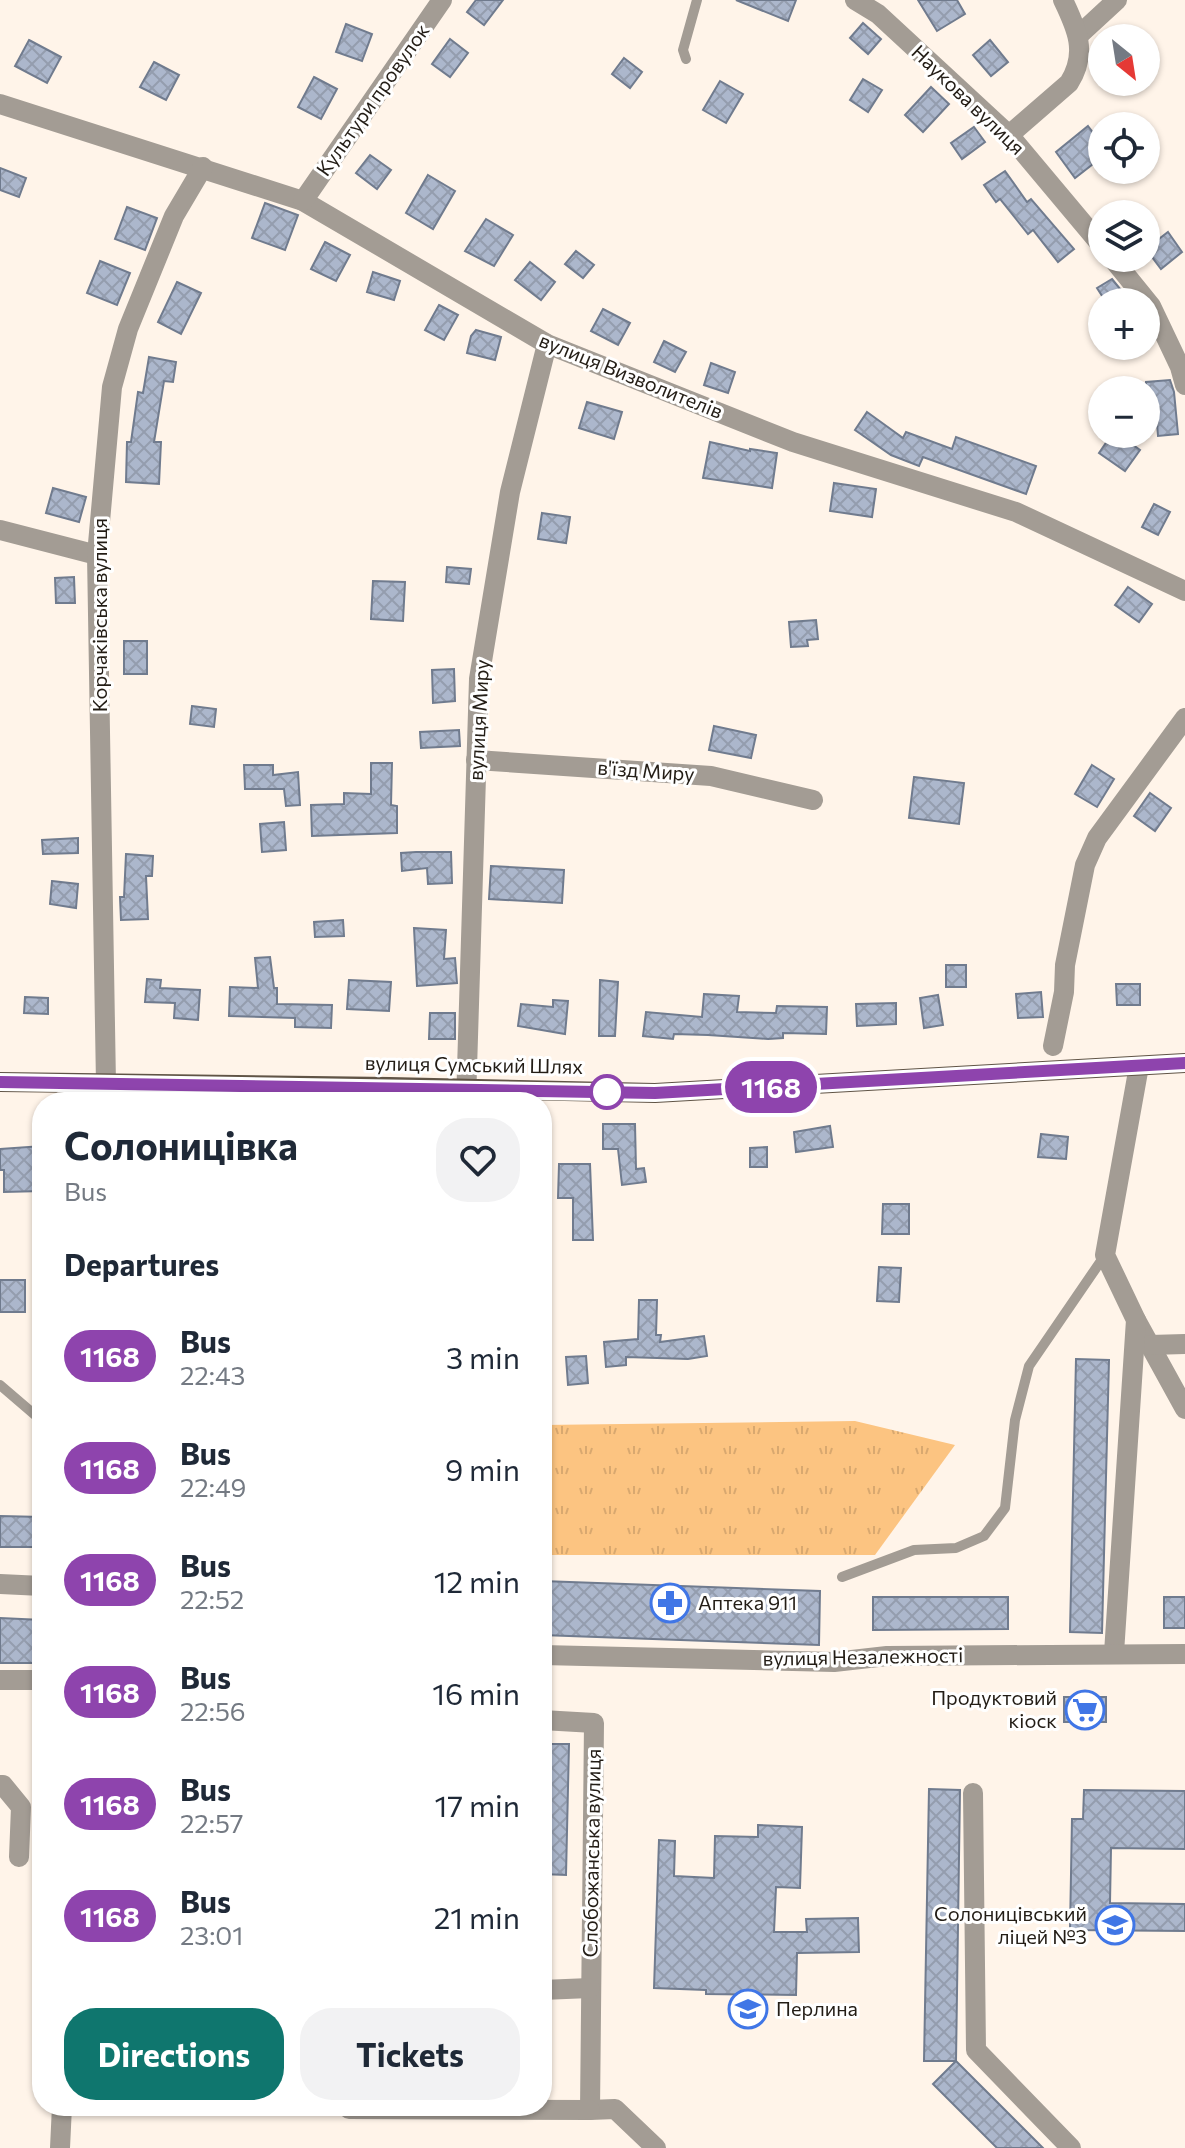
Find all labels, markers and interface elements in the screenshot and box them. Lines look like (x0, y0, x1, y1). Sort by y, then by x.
street label: Культури провулок (311, 18, 434, 180)
north arrow (1088, 24, 1160, 96)
map controls (1088, 24, 1160, 448)
street label: Наукова вулиця (907, 39, 1030, 159)
button: locate (1088, 112, 1160, 184)
button: layers (1088, 200, 1160, 272)
button: + (1088, 288, 1160, 360)
street label: вулиця Визволителів (536, 327, 727, 423)
button: − (1088, 376, 1160, 448)
street label: Корчаківська вулиця (87, 518, 111, 712)
street label: вулиця Миру (463, 659, 493, 781)
street label: в'їзд Миру (597, 755, 695, 785)
street label: вулиця Сумський Шлях (365, 1050, 584, 1078)
line badge: 1168 (715, 1061, 827, 1113)
text: 1168 (741, 1070, 801, 1104)
unlabelled marker (590, 1075, 624, 1109)
button: heart (436, 1118, 520, 1202)
text: Солоницівка (64, 1121, 298, 1168)
text: Bus (64, 1175, 107, 1206)
text: Departures (64, 1245, 219, 1282)
text: Bus (180, 1322, 231, 1359)
text: 3 min (446, 1338, 520, 1375)
text: 1168 (80, 1339, 140, 1373)
text: 22:43 (180, 1359, 245, 1390)
text: Bus (180, 1434, 231, 1471)
text: 9 min (445, 1450, 520, 1487)
text: 1168 (80, 1451, 140, 1485)
text: 22:49 (180, 1471, 246, 1502)
text: Bus (180, 1546, 231, 1583)
text: 12 min (434, 1562, 520, 1599)
text: 1168 (80, 1563, 140, 1597)
pharmacy icon: Аптека 911 (649, 1582, 691, 1624)
text: 22:52 (180, 1583, 244, 1614)
place label: Аптека 911 (698, 1590, 797, 1614)
street label: вулиця Незалежності (763, 1642, 963, 1670)
text: Bus (180, 1658, 231, 1695)
text: 16 min (432, 1674, 520, 1711)
text: 1168 (80, 1675, 140, 1709)
place label: Продуктовий кіоск (931, 1685, 1057, 1732)
supermarket icon: Продуктовий кіоск (1064, 1689, 1106, 1731)
text: 22:56 (180, 1695, 246, 1726)
street label: Слобожанська вулиця (577, 1748, 605, 1958)
text: Bus (180, 1770, 231, 1807)
text: 17 min (435, 1786, 520, 1823)
text: 1168 (80, 1787, 140, 1821)
text: 22:57 (180, 1807, 244, 1838)
text: Bus (180, 1882, 231, 1919)
text: 21 min (434, 1898, 520, 1935)
text: 1168 (80, 1899, 140, 1933)
place label: Солоницівський ліцей №3 (934, 1901, 1087, 1948)
school or university icon: Солоницівський ліцей №3 (1094, 1904, 1136, 1946)
text: 23:01 (180, 1919, 243, 1950)
school or university icon: Перлина (727, 1988, 769, 2030)
place label: Перлина (776, 1996, 858, 2020)
button: Directions (64, 2008, 284, 2100)
button: Tickets (300, 2008, 520, 2100)

